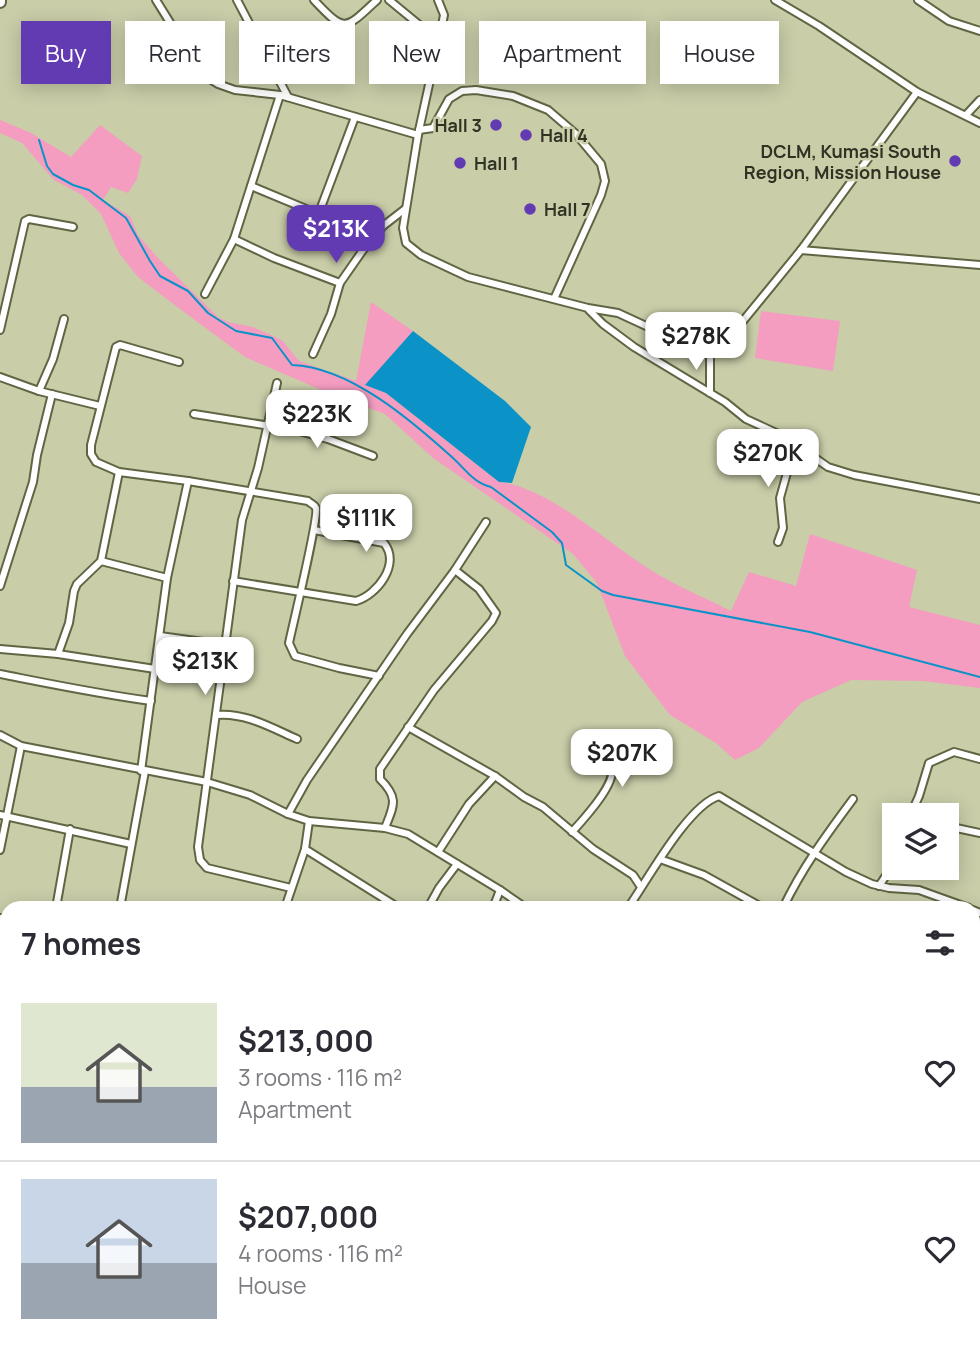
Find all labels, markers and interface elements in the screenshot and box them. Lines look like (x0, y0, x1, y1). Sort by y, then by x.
chip: Buy (21, 21, 111, 84)
chip: Rent (125, 21, 225, 84)
chip: Filters (239, 21, 355, 84)
chip: New (369, 21, 465, 84)
chip: Apartment (479, 21, 646, 84)
chip: House (660, 21, 779, 84)
place label: Hall 3 (434, 113, 482, 137)
marker: Hall 3 (488, 117, 504, 133)
place label: Hall 4 (540, 123, 588, 147)
marker: Hall 4 (518, 127, 534, 143)
place label: DCLM, Kumasi South Region, Mission House (744, 139, 941, 184)
place label: Hall 1 (474, 151, 519, 175)
marker: DCLM, Kumasi South Region, Mission House (947, 153, 963, 169)
marker: Hall 1 (452, 155, 468, 171)
place label: Hall 7 (544, 197, 591, 221)
marker: Hall 7 (522, 201, 538, 217)
pin: $213K (287, 205, 385, 265)
text: $213K (303, 212, 369, 244)
pin: $278K (647, 312, 745, 372)
text: $278K (661, 319, 731, 351)
pin: $223K (268, 391, 366, 450)
text: $223K (282, 397, 352, 429)
pin: $270K (719, 430, 817, 489)
text: $270K (733, 436, 803, 468)
pin: $111K (317, 494, 415, 554)
text: $111K (336, 501, 396, 533)
pin: $213K (156, 638, 254, 697)
text: $213K (172, 644, 238, 676)
pin: $207K (573, 730, 671, 789)
text: $207K (587, 736, 657, 768)
map controls (882, 803, 959, 880)
button: layers (882, 803, 959, 880)
text: 7 homes (21, 923, 141, 964)
icon: filters (921, 924, 959, 962)
text: $213,000 (238, 1020, 374, 1061)
icon: home (77, 1031, 161, 1115)
icon: heart (921, 1054, 959, 1092)
text: 3 rooms · 116 m² (238, 1061, 402, 1093)
text: Apartment (238, 1093, 352, 1125)
text: $207,000 (238, 1196, 378, 1237)
icon: home (77, 1207, 161, 1291)
icon: heart (921, 1230, 959, 1268)
text: 4 rooms · 116 m² (238, 1237, 403, 1269)
text: House (238, 1269, 307, 1301)

